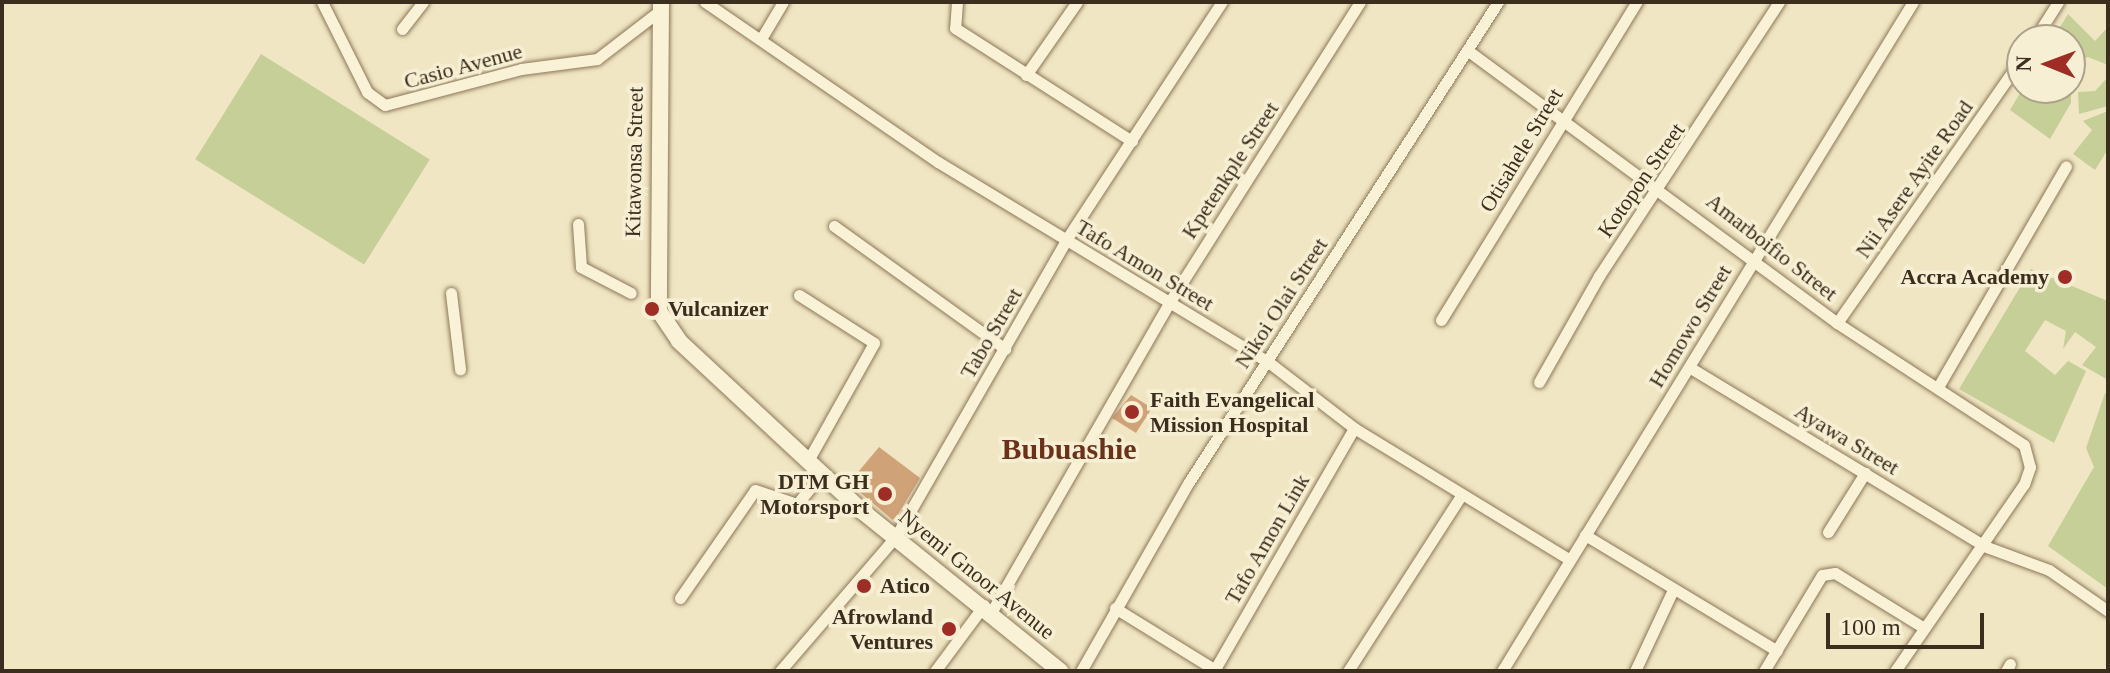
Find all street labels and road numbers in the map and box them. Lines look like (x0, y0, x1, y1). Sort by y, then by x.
street label: Casio Avenue (400, 37, 526, 95)
street label: Otisahele Street (1474, 83, 1568, 217)
street label: Kitawonsa Street (619, 86, 649, 238)
street label: Nii Asere Ayite Road (1849, 94, 1979, 264)
street label: Kpetenkple Street (1176, 96, 1284, 244)
street label: Kotopon Street (1592, 118, 1690, 242)
street label: Amarboifio Street (1701, 188, 1843, 306)
street label: Tafo Amon Street (1071, 213, 1219, 317)
street label: Nikoi Olai Street (1229, 233, 1333, 373)
street label: Homowo Street (1643, 260, 1737, 392)
street label: Tabo Street (954, 283, 1028, 383)
street label: Ayawa Street (1790, 398, 1904, 480)
street label: Tafo Amon Link (1219, 469, 1315, 609)
street label: Nyemi Gnoor Avenue (893, 503, 1061, 645)

